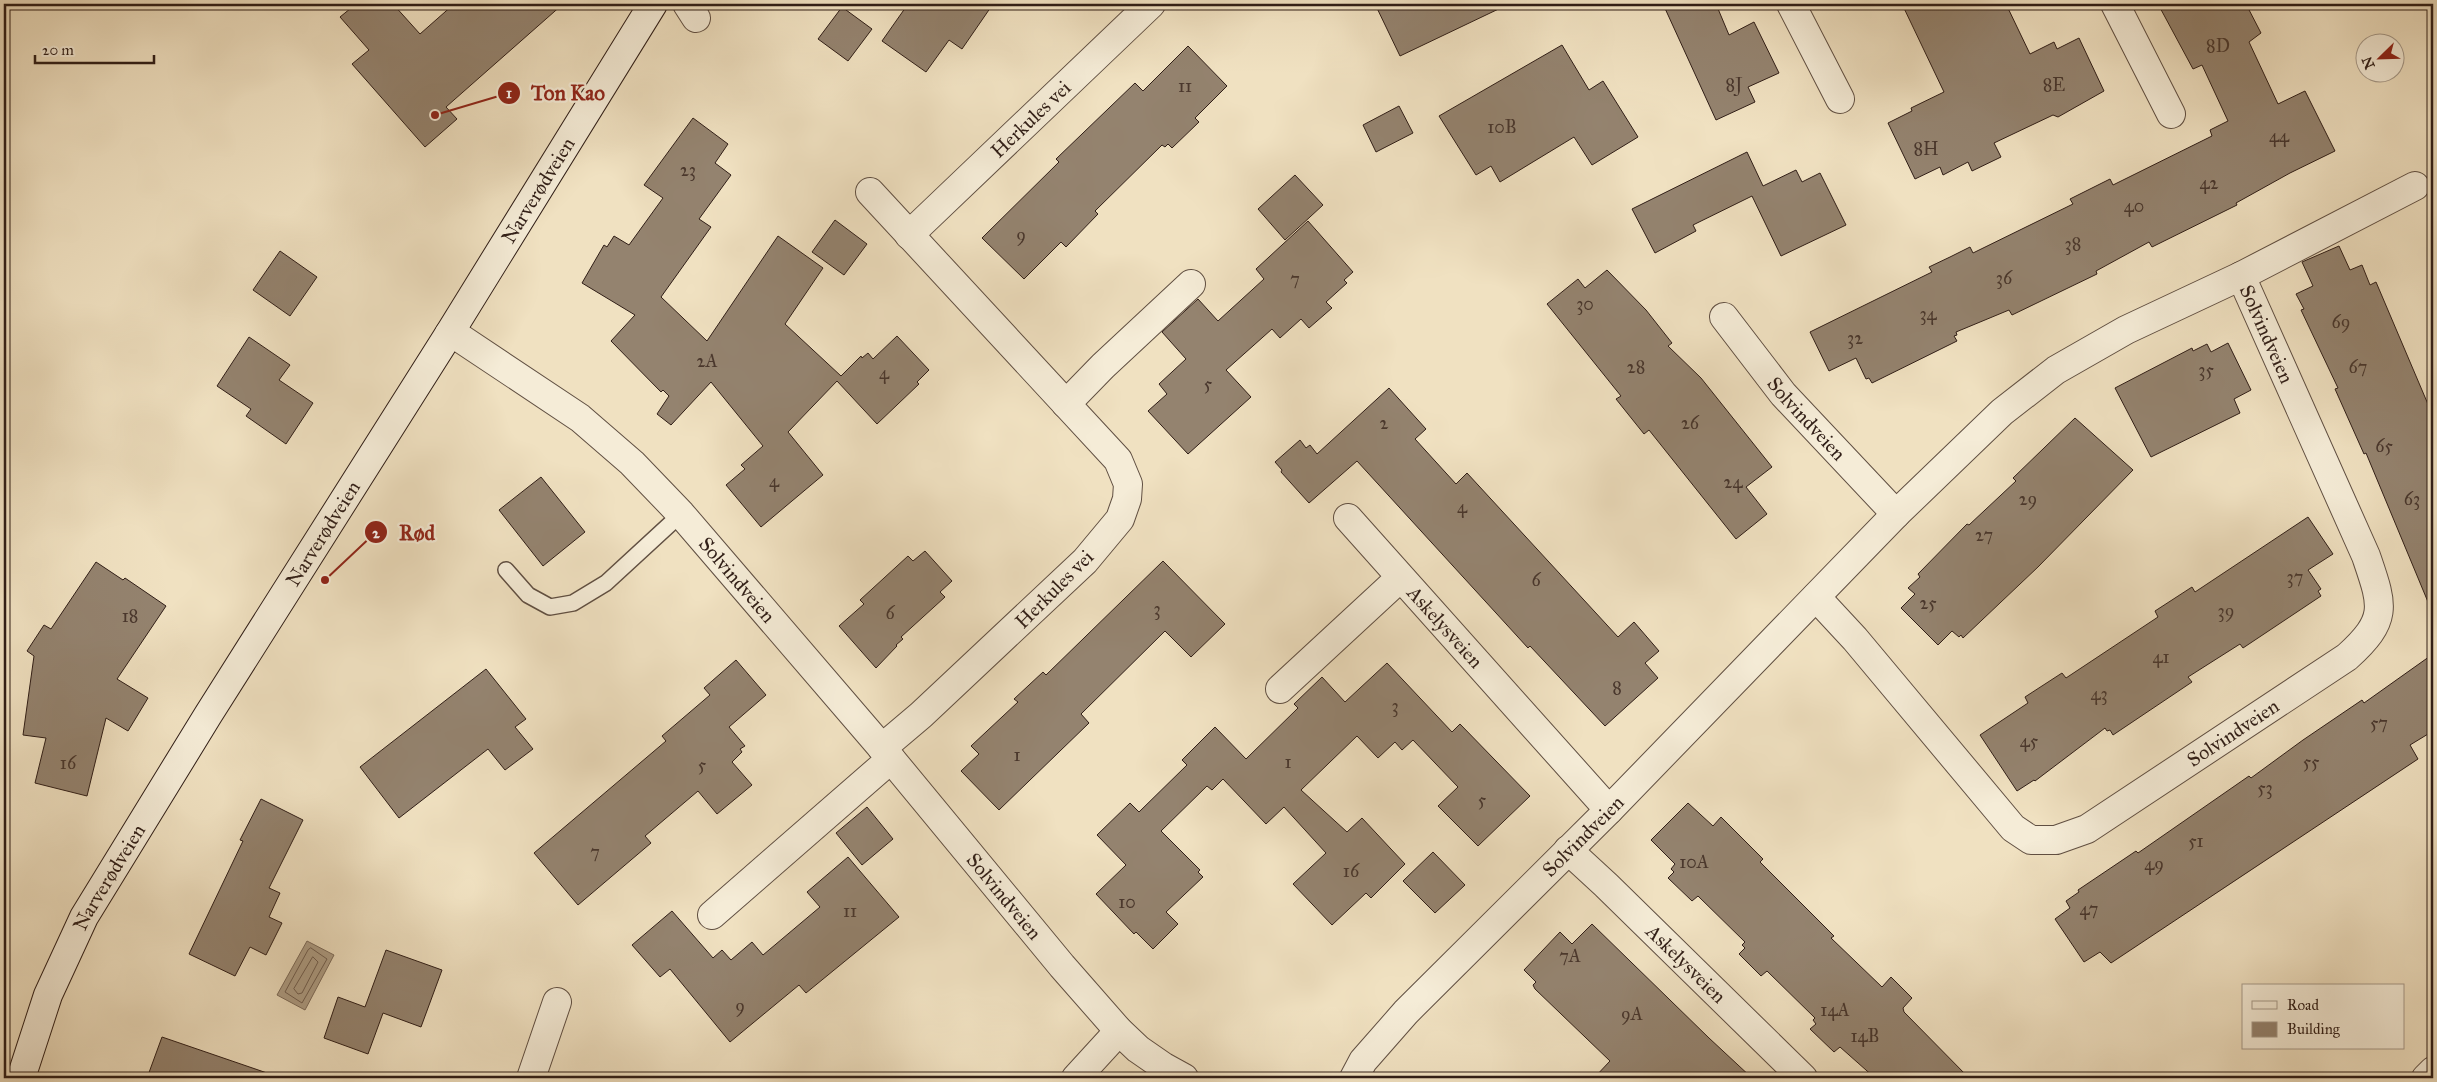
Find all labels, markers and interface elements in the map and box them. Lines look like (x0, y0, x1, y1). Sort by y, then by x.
scale bar (35, 32, 154, 64)
north arrow (2354, 32, 2404, 82)
house number: 8D (2206, 35, 2230, 57)
text: 20 m (42, 41, 74, 59)
text: N (2358, 54, 2379, 72)
house number: 8J (1726, 74, 1743, 97)
house number: 8E (2043, 74, 2065, 96)
callout: Ton Kao (497, 75, 615, 111)
street label: Herkules vei (986, 75, 1076, 163)
house number: 11 (1178, 75, 1192, 97)
text: Ton Kao (530, 80, 605, 106)
text: 1 (506, 84, 512, 102)
house number: 10B (1487, 116, 1517, 138)
house number: 44 (2269, 125, 2290, 147)
street label: Narverødveien (496, 133, 580, 248)
house number: 8H (1913, 138, 1939, 160)
house number: 23 (680, 159, 696, 181)
house number: 42 (2200, 172, 2219, 194)
house number: 40 (2124, 195, 2144, 217)
house number: 9 (1016, 224, 1026, 246)
house number: 38 (2065, 233, 2081, 255)
house number: 36 (1996, 267, 2013, 289)
house number: 7 (1290, 268, 1300, 290)
street label: Solvindveien (2235, 281, 2299, 387)
house number: 30 (1576, 293, 1594, 315)
house number: 34 (1919, 303, 1938, 325)
house number: 69 (2332, 311, 2350, 333)
house number: 32 (1847, 327, 1863, 349)
house number: 2A (697, 350, 718, 372)
house number: 28 (1627, 356, 1645, 378)
house number: 67 (2349, 356, 2367, 378)
house number: 35 (2198, 359, 2214, 381)
house number: 4 (879, 362, 890, 384)
street label: Solvindveien (1762, 372, 1851, 465)
house number: 5 (1204, 373, 1213, 395)
house number: 2 (1380, 412, 1389, 434)
house number: 26 (1681, 412, 1700, 434)
house number: 65 (2375, 435, 2393, 457)
house number: 4 (769, 470, 780, 492)
house number: 24 (1724, 471, 1743, 493)
street label: Narverødveien (281, 476, 365, 591)
house number: 29 (2019, 488, 2037, 510)
house number: 63 (2404, 488, 2420, 510)
house number: 4 (1457, 496, 1468, 518)
callout: Rød (364, 514, 445, 550)
text: Rød (399, 520, 435, 546)
text: 2 (372, 524, 380, 542)
house number: 27 (1975, 524, 1993, 546)
street label: Solvindveien (694, 532, 781, 627)
street label: Herkules vei (1010, 544, 1099, 633)
house number: 37 (2287, 566, 2303, 588)
house number: 6 (1531, 569, 1541, 591)
street label: Askelysveien (1402, 580, 1488, 673)
house number: 25 (1919, 592, 1937, 614)
house number: 3 (1153, 598, 1161, 620)
house number: 39 (2218, 600, 2234, 622)
house number: 6 (885, 602, 895, 624)
house number: 18 (122, 605, 138, 627)
house number: 41 (2152, 646, 2170, 668)
house number: 8 (1612, 677, 1622, 699)
house number: 43 (2090, 683, 2108, 705)
street label: Solvindveien (2182, 693, 2283, 772)
house number: 3 (1391, 695, 1399, 717)
house number: 57 (2370, 712, 2388, 734)
house number: 45 (2020, 730, 2039, 752)
house number: 1 (1013, 744, 1021, 766)
house number: 1 (1284, 751, 1292, 773)
house number: 55 (2303, 751, 2320, 773)
house number: 16 (60, 752, 77, 774)
house number: 5 (698, 754, 707, 776)
house number: 53 (2257, 777, 2273, 799)
house number: 5 (1478, 789, 1487, 811)
street label: Solvindveien (1537, 790, 1629, 882)
street label: Narverødveien (68, 819, 150, 934)
house number: 51 (2188, 830, 2204, 852)
house number: 7 (590, 841, 600, 863)
street label: Solvindveien (962, 848, 1047, 944)
house number: 10A (1679, 851, 1709, 873)
house number: 49 (2144, 853, 2164, 875)
house number: 16 (1343, 860, 1360, 882)
house number: 10 (1118, 891, 1136, 913)
house number: 47 (2080, 898, 2098, 920)
house number: 11 (843, 900, 857, 922)
street label: Askelysveien (1641, 919, 1731, 1008)
house number: 7A (1559, 945, 1581, 967)
legend (2242, 984, 2404, 1050)
house number: 9 (735, 995, 745, 1017)
text: Road (2287, 996, 2319, 1014)
house number: 14A (1820, 999, 1850, 1021)
house number: 9A (1621, 1003, 1643, 1025)
text: Building (2287, 1020, 2341, 1038)
house number: 14B (1850, 1025, 1880, 1047)

